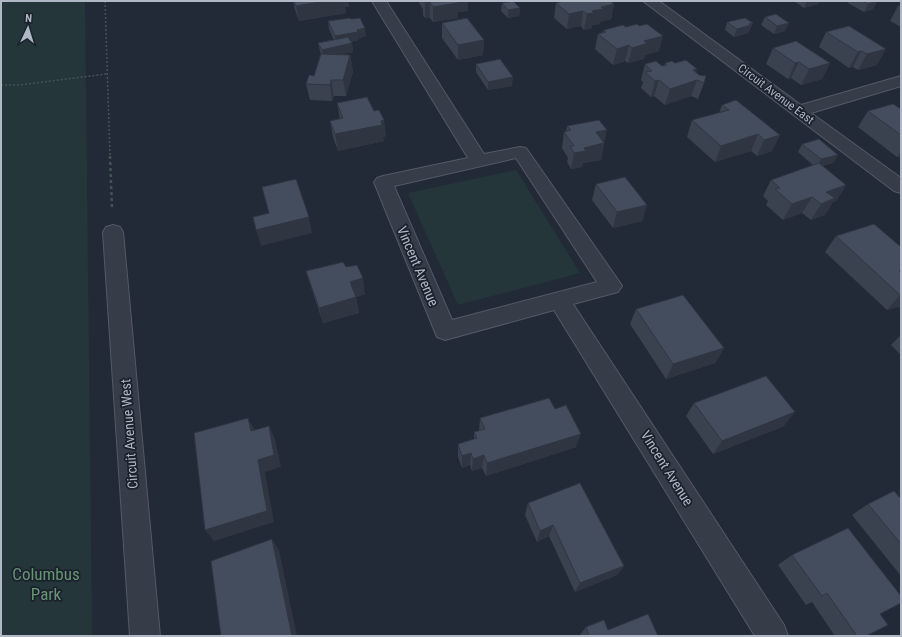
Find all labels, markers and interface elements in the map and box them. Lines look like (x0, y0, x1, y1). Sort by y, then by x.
north arrow (8, 8, 48, 48)
text: N (25, 12, 33, 25)
street label: Circuit Avenue East (735, 61, 817, 127)
street label: Vincent Avenue (394, 224, 442, 309)
street label: Circuit Avenue West (117, 378, 141, 490)
street label: Vincent Avenue (638, 428, 697, 509)
park label: Columbus Park (12, 564, 80, 604)

